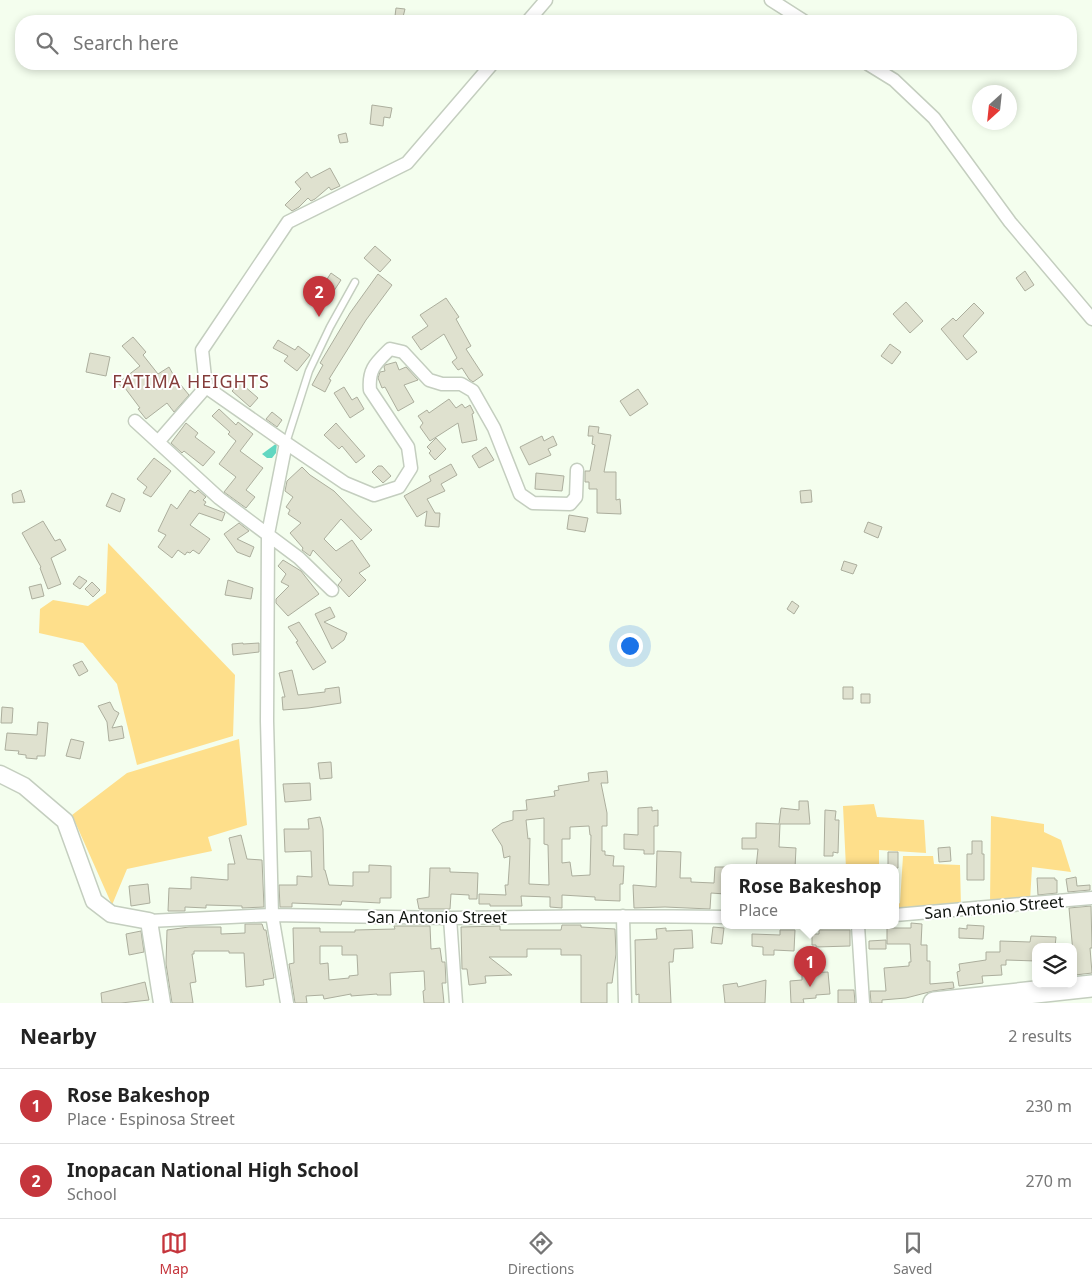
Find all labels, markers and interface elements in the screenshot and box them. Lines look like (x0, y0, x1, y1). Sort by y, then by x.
search box (15, 15, 1077, 70)
icon: search (33, 29, 61, 57)
text: Search here (73, 30, 179, 56)
north arrow (972, 85, 1017, 130)
pin: 2 (303, 276, 335, 317)
district label: FATIMA HEIGHTS (112, 369, 270, 393)
your location (617, 633, 643, 659)
popup (721, 864, 899, 929)
text: Rose Bakeshop (738, 873, 882, 899)
street label: San Antonio Street (923, 890, 1065, 924)
text: Place (738, 899, 778, 921)
street label: San Antonio Street (367, 906, 507, 928)
map controls (1032, 943, 1077, 988)
button: layers (1032, 943, 1077, 988)
pin: 1 (794, 946, 826, 987)
text: Nearby (20, 1022, 96, 1050)
text: 2 results (1008, 1025, 1072, 1047)
text: Rose Bakeshop (67, 1082, 210, 1108)
text: 1 (31, 1095, 41, 1117)
text: 230 m (1025, 1095, 1072, 1117)
text: Place · Espinosa Street (67, 1108, 235, 1130)
text: Inopacan National High School (67, 1157, 359, 1183)
text: 2 (31, 1170, 41, 1192)
text: 270 m (1025, 1170, 1072, 1192)
text: School (67, 1183, 117, 1205)
tab: Map (160, 1229, 189, 1278)
tab: Directions (508, 1229, 574, 1278)
tab: Saved (893, 1229, 932, 1278)

